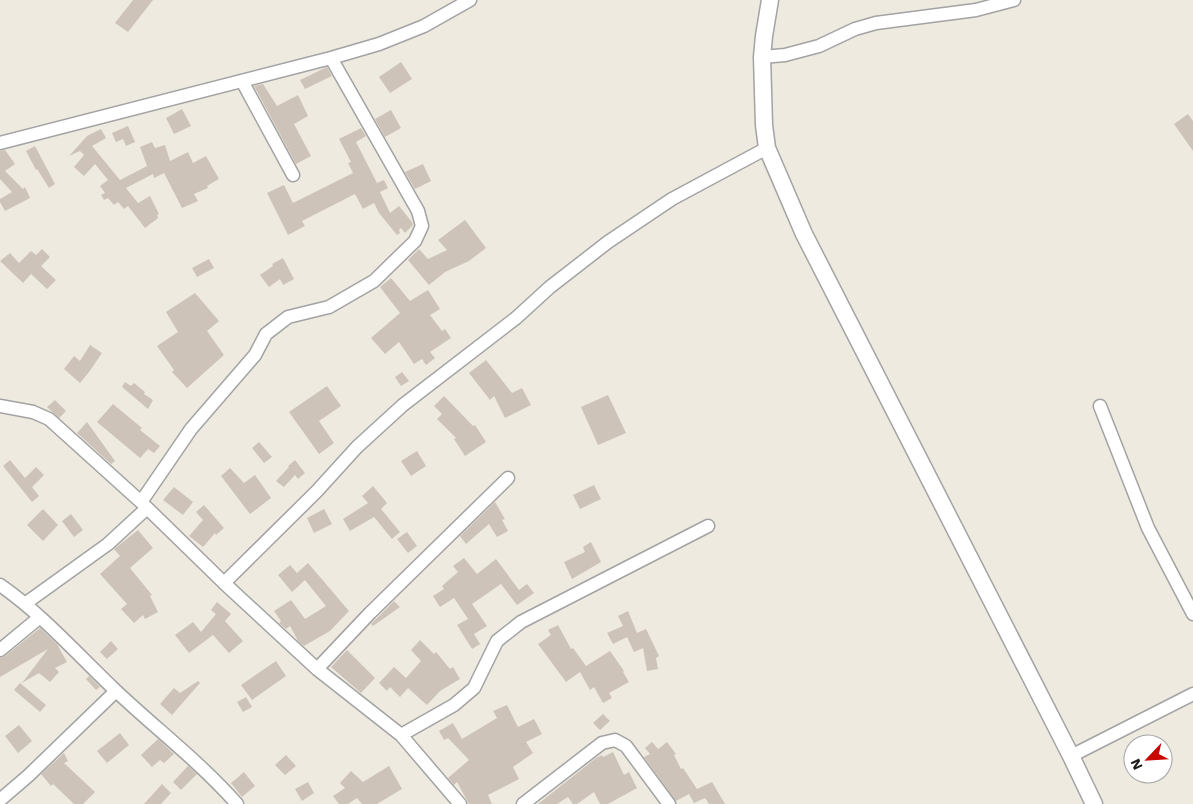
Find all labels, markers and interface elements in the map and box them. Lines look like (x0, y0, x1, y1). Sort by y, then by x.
north arrow (1123, 734, 1173, 784)
text: N (1127, 756, 1146, 773)

